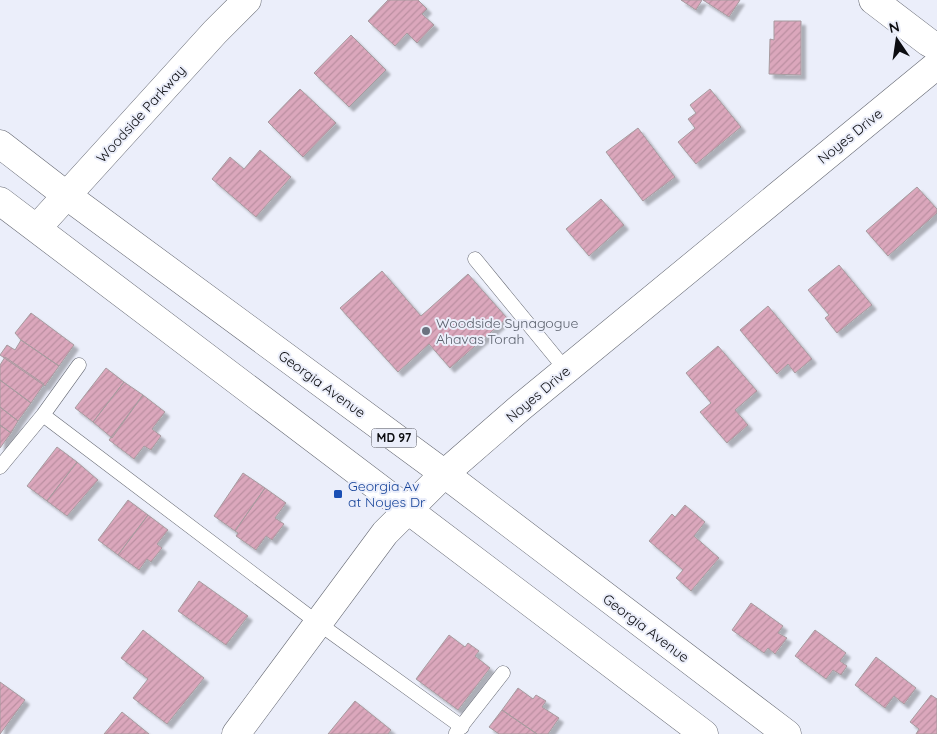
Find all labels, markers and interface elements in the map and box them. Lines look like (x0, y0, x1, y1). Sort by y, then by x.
north arrow (872, 15, 922, 65)
text: N (887, 17, 901, 37)
street label: Woodside Parkway (92, 61, 190, 167)
street label: Noyes Drive (814, 104, 886, 168)
place label: Woodside Synagogue Ahavas Torah (436, 314, 578, 348)
marker: Woodside Synagogue Ahavas Torah (420, 325, 432, 337)
street label: Georgia Avenue (275, 346, 369, 422)
street label: Noyes Drive (502, 362, 574, 426)
road number: MD 97 (372, 428, 416, 448)
place label: Georgia Av at Noyes Dr (348, 477, 426, 511)
marker: Georgia Av at Noyes Dr (332, 488, 344, 500)
street label: Georgia Avenue (599, 590, 693, 666)

